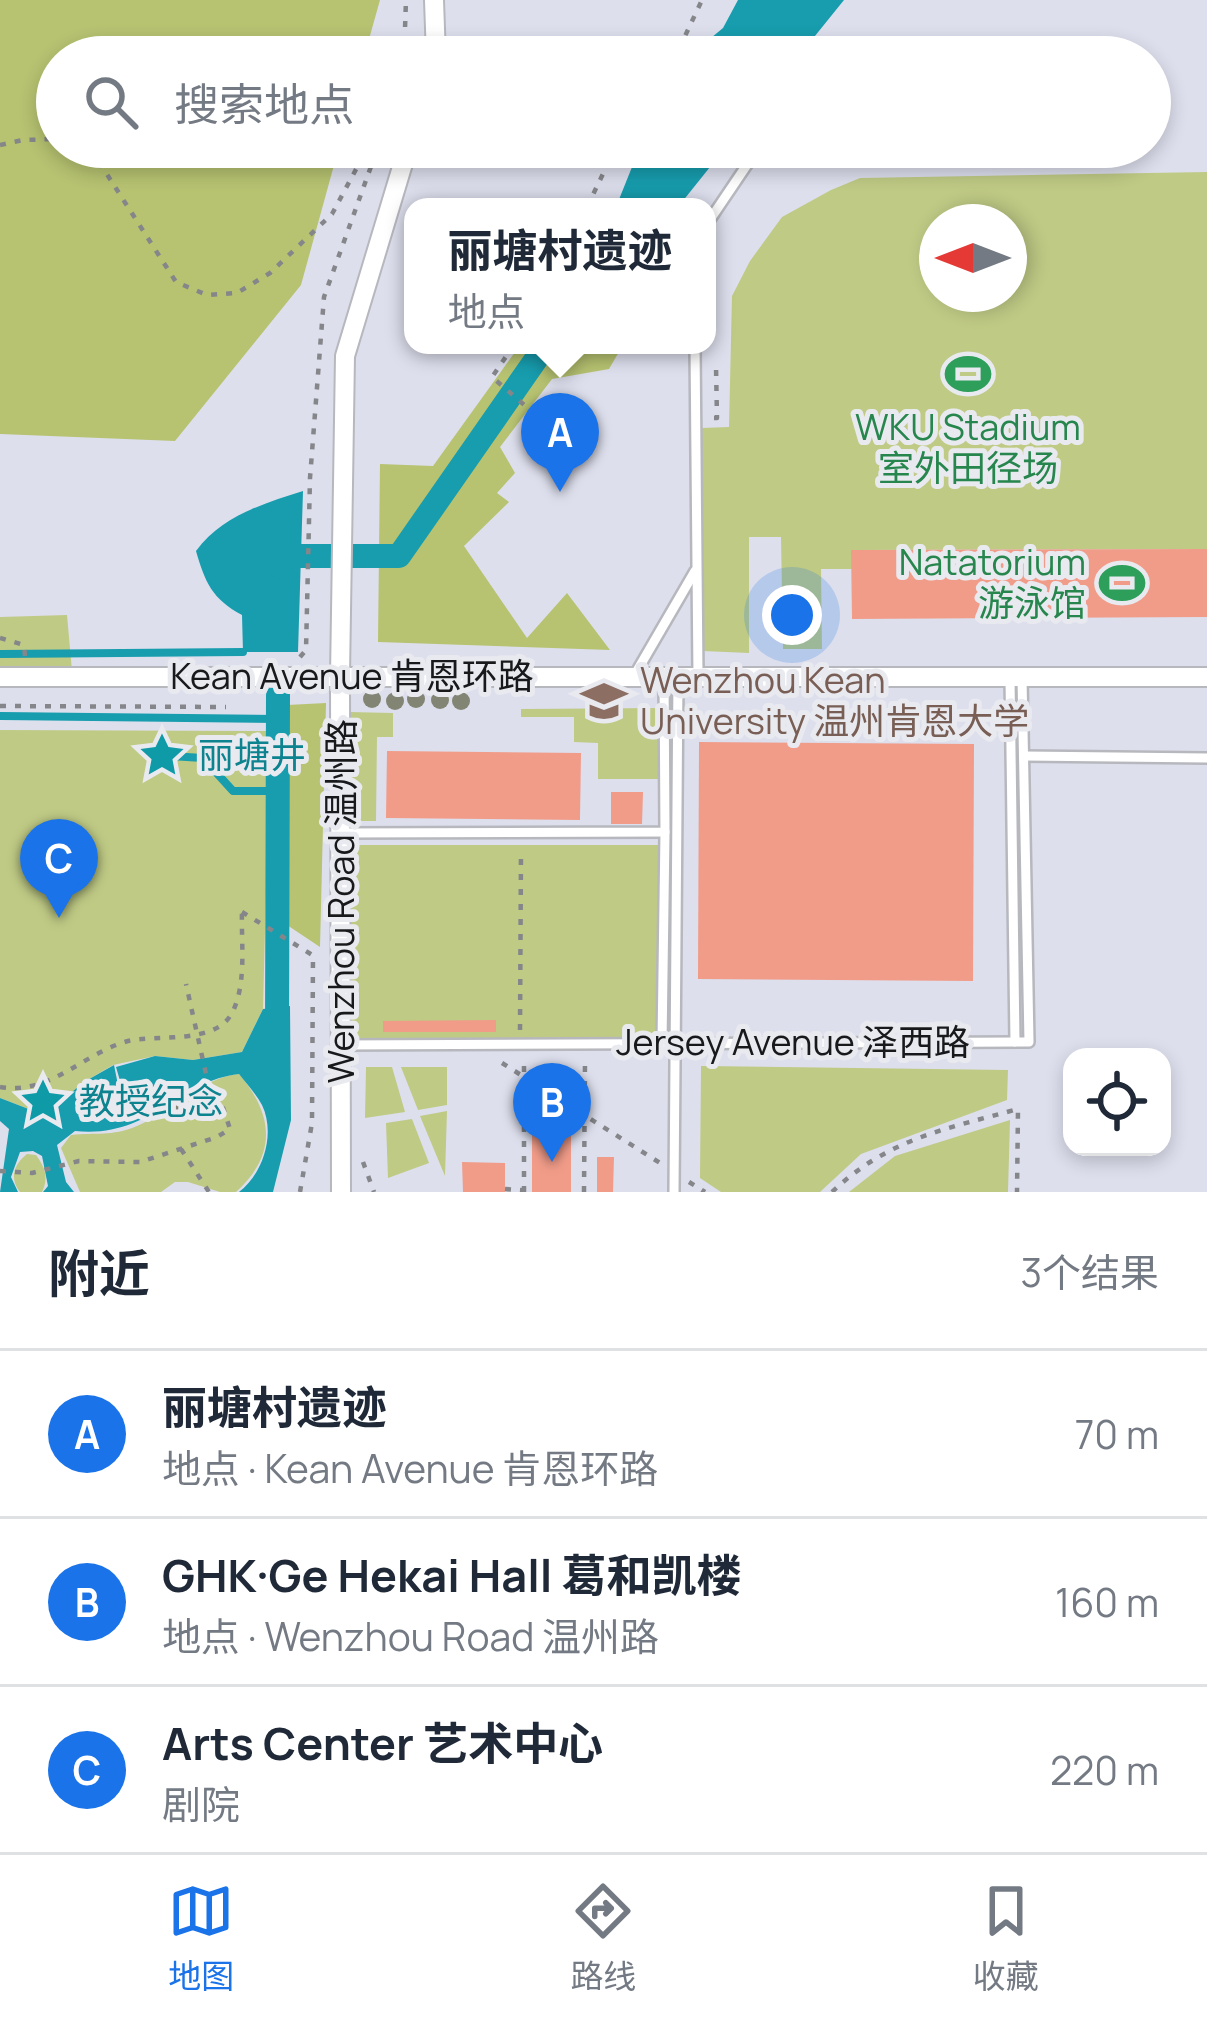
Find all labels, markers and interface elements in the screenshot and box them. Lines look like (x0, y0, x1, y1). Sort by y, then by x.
search box (36, 36, 1171, 168)
icon: search (78, 69, 144, 135)
text: 搜索地点 (174, 73, 354, 135)
popup (404, 198, 716, 354)
north arrow (919, 204, 1027, 312)
text: 丽塘村遗迹 (447, 219, 673, 281)
text: 地点 (447, 284, 526, 338)
sports icon: WKU Stadium 室外田径场 (943, 349, 993, 399)
pin: A (521, 393, 599, 492)
place label: WKU Stadium 室外田径场 (855, 402, 1081, 492)
place label: Natatorium 游泳馆 (899, 537, 1086, 627)
sports icon: Natatorium 游泳馆 (1097, 558, 1147, 608)
your location (762, 585, 822, 645)
street label: Kean Avenue 肯恩环路 (170, 651, 534, 700)
place label: Wenzhou Kean University 温州肯恩大学 (640, 655, 1029, 745)
school or university icon: Wenzhou Kean University 温州肯恩大学 (579, 676, 629, 726)
street label: Wenzhou Road 温州路 (316, 719, 365, 1083)
place icon: 丽塘井 (137, 730, 187, 780)
place label: 丽塘井 (198, 730, 306, 779)
pin: C (20, 819, 98, 918)
street label: Jersey Avenue 泽西路 (616, 1017, 970, 1066)
map controls (1063, 1048, 1171, 1156)
button: locate (1063, 1048, 1171, 1156)
pin: B (513, 1063, 591, 1162)
place icon: 教授纪念 (18, 1076, 68, 1126)
place label: 教授纪念 (79, 1076, 223, 1125)
text: 附近 (48, 1238, 150, 1307)
text: 3个结果 (1020, 1245, 1159, 1299)
text: 丽塘村遗迹 (162, 1376, 387, 1438)
text: A (74, 1407, 100, 1461)
text: 70 m (1075, 1407, 1159, 1461)
text: 地点 · Kean Avenue 肯恩环路 (162, 1441, 658, 1495)
text: GHK·Ge Hekai Hall 葛和凯楼 (162, 1544, 742, 1606)
text: B (75, 1575, 99, 1629)
text: 160 m (1055, 1575, 1159, 1629)
text: 地点 · Wenzhou Road 温州路 (162, 1609, 659, 1663)
text: Arts Center 艺术中心 (162, 1712, 603, 1774)
text: C (73, 1743, 101, 1797)
text: 220 m (1050, 1743, 1159, 1797)
text: 剧院 (162, 1777, 240, 1831)
tab: 地图 (168, 1878, 234, 1998)
tab: 路线 (570, 1878, 636, 1998)
tab: 收藏 (973, 1878, 1039, 1998)

